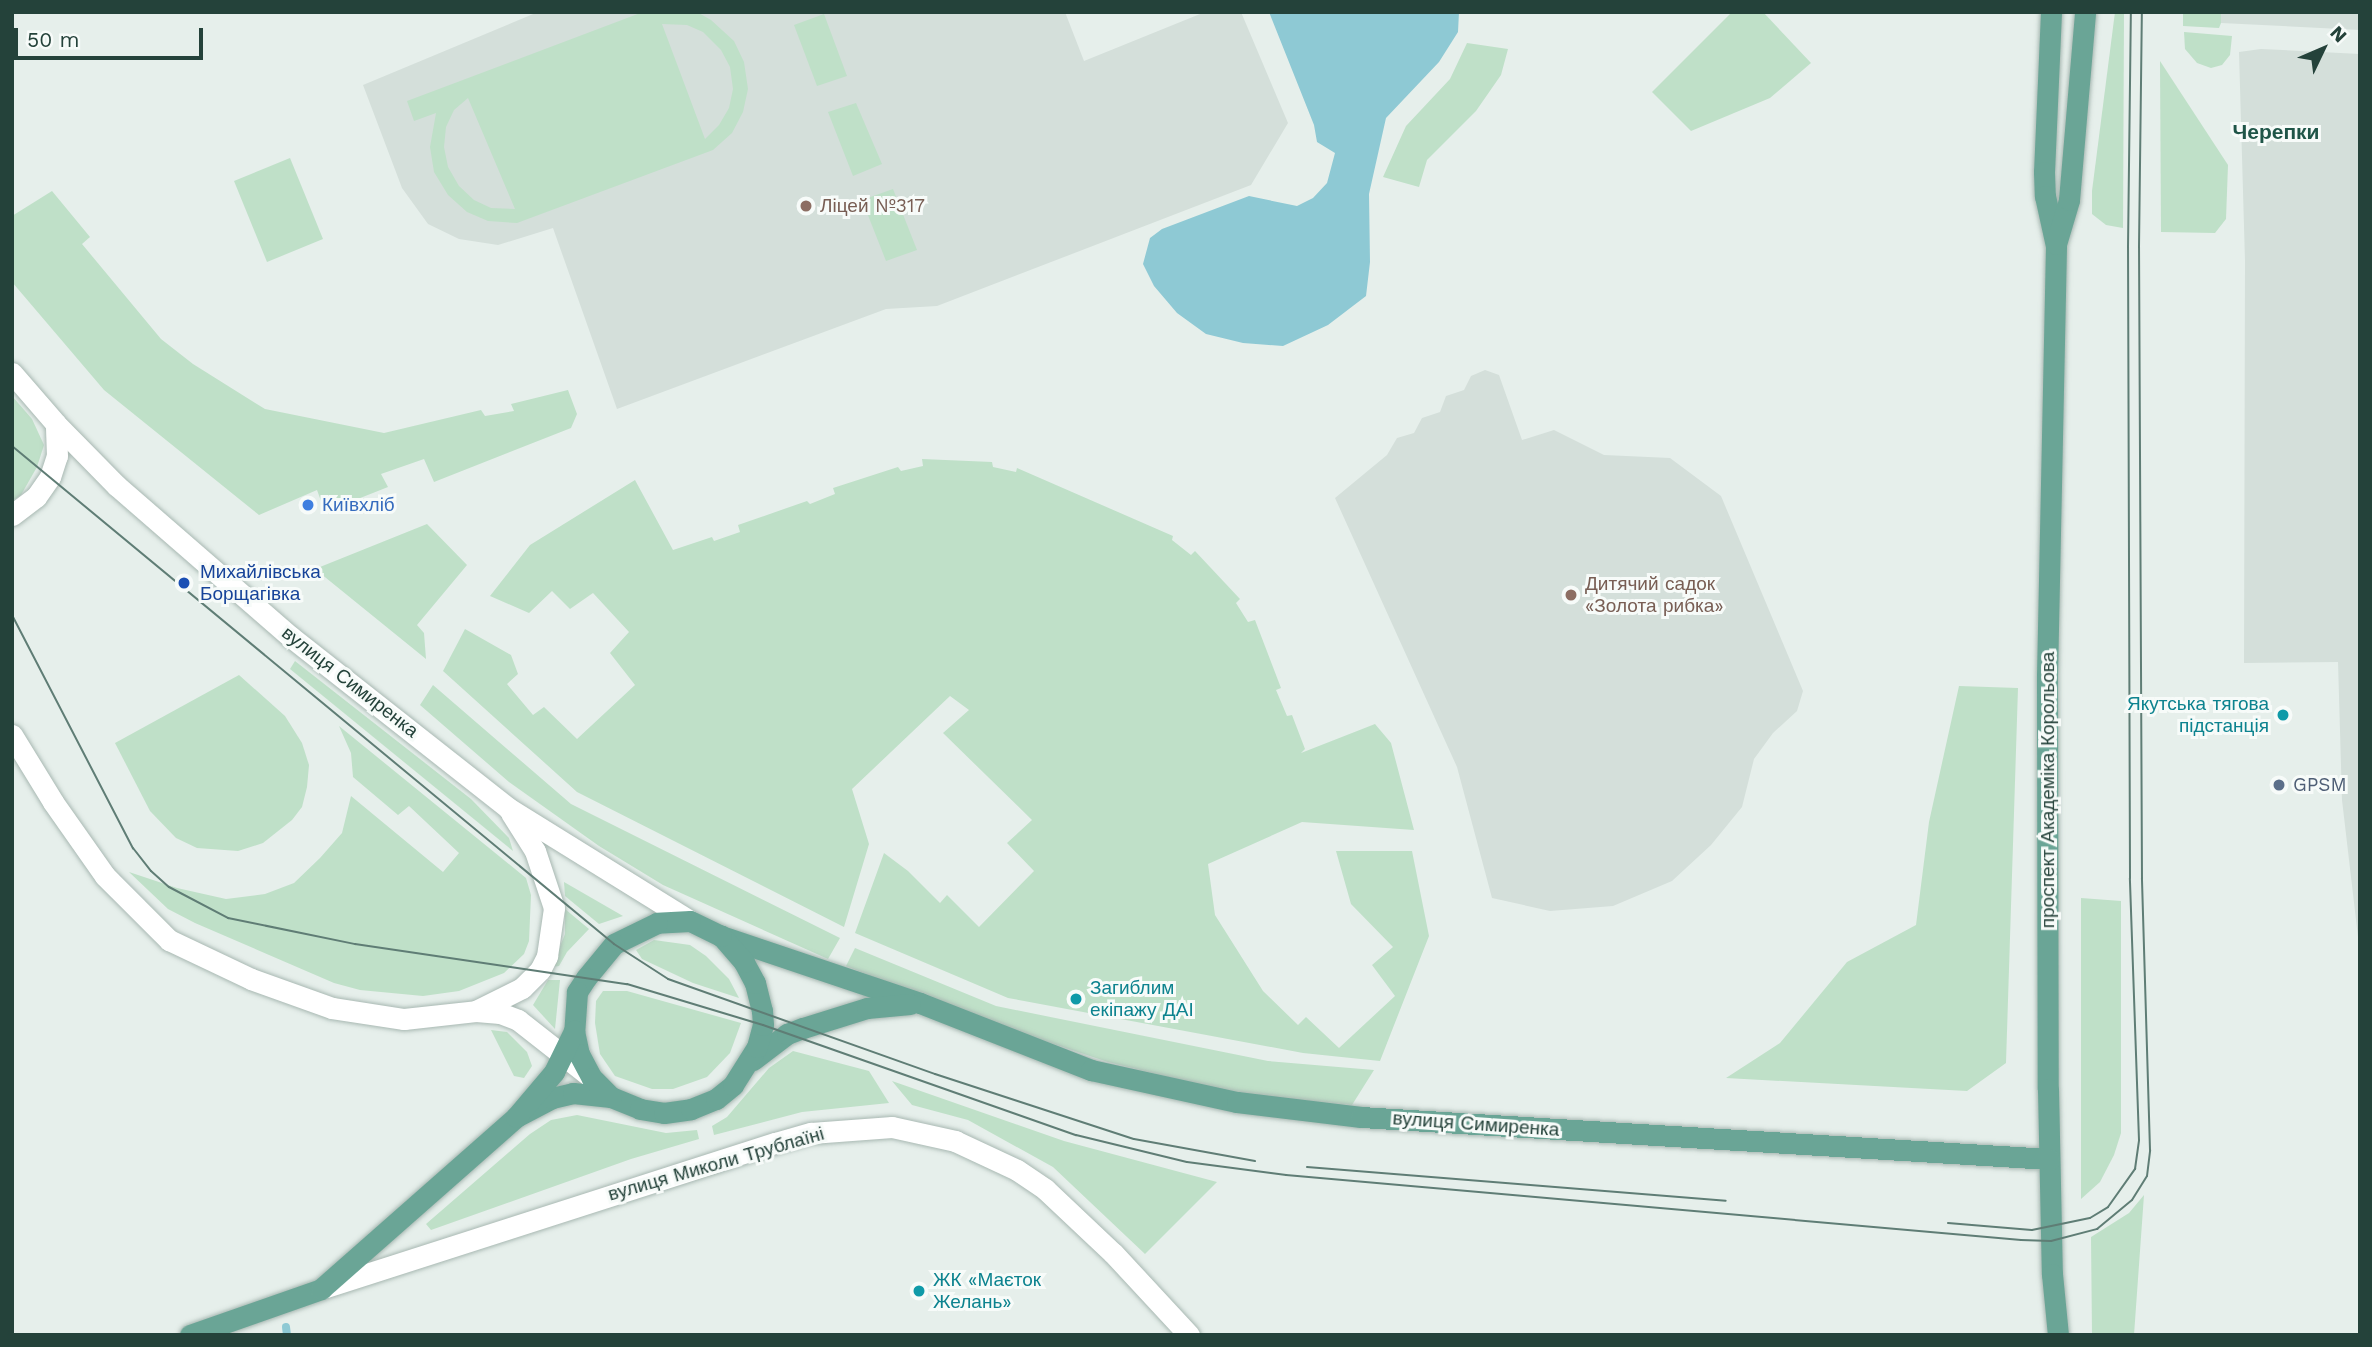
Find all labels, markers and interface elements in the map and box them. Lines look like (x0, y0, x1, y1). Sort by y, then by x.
scale bar (18, 14, 206, 58)
north arrow (2288, 14, 2358, 84)
text: N (2325, 21, 2352, 47)
text: 50 m (27, 27, 79, 52)
district label: Черепки (2232, 119, 2320, 145)
place label: Ліцей №317 (820, 195, 925, 217)
marker: Ліцей №317 (798, 198, 814, 214)
place label: Київхліб (322, 494, 395, 516)
marker: Київхліб (300, 497, 316, 513)
place label: Михайлівська Борщагівка (200, 561, 321, 605)
marker: Михайлівська Борщагівка (174, 573, 194, 593)
place label: Дитячий садок «Золота рибка» (1585, 573, 1724, 617)
marker: Дитячий садок «Золота рибка» (1563, 587, 1579, 603)
street label: вулиця Симиренка (277, 622, 423, 742)
street label: проспект Академіка Корольова (2037, 652, 2059, 928)
place label: Якутська тягова підстанція (2127, 693, 2269, 737)
marker: Якутська тягова підстанція (2275, 707, 2291, 723)
place label: GPSM (2293, 774, 2347, 796)
marker: GPSM (2271, 777, 2287, 793)
place label: Загиблим екіпажу ДАІ (1090, 977, 1194, 1021)
marker: Загиблим екіпажу ДАІ (1068, 991, 1084, 1007)
street label: вулиця Симиренка (1392, 1107, 1560, 1141)
street label: вулиця Миколи Трублаїні (605, 1122, 827, 1206)
place label: ЖК «Маєток Желань» (933, 1269, 1041, 1313)
marker: ЖК «Маєток Желань» (911, 1283, 927, 1299)

